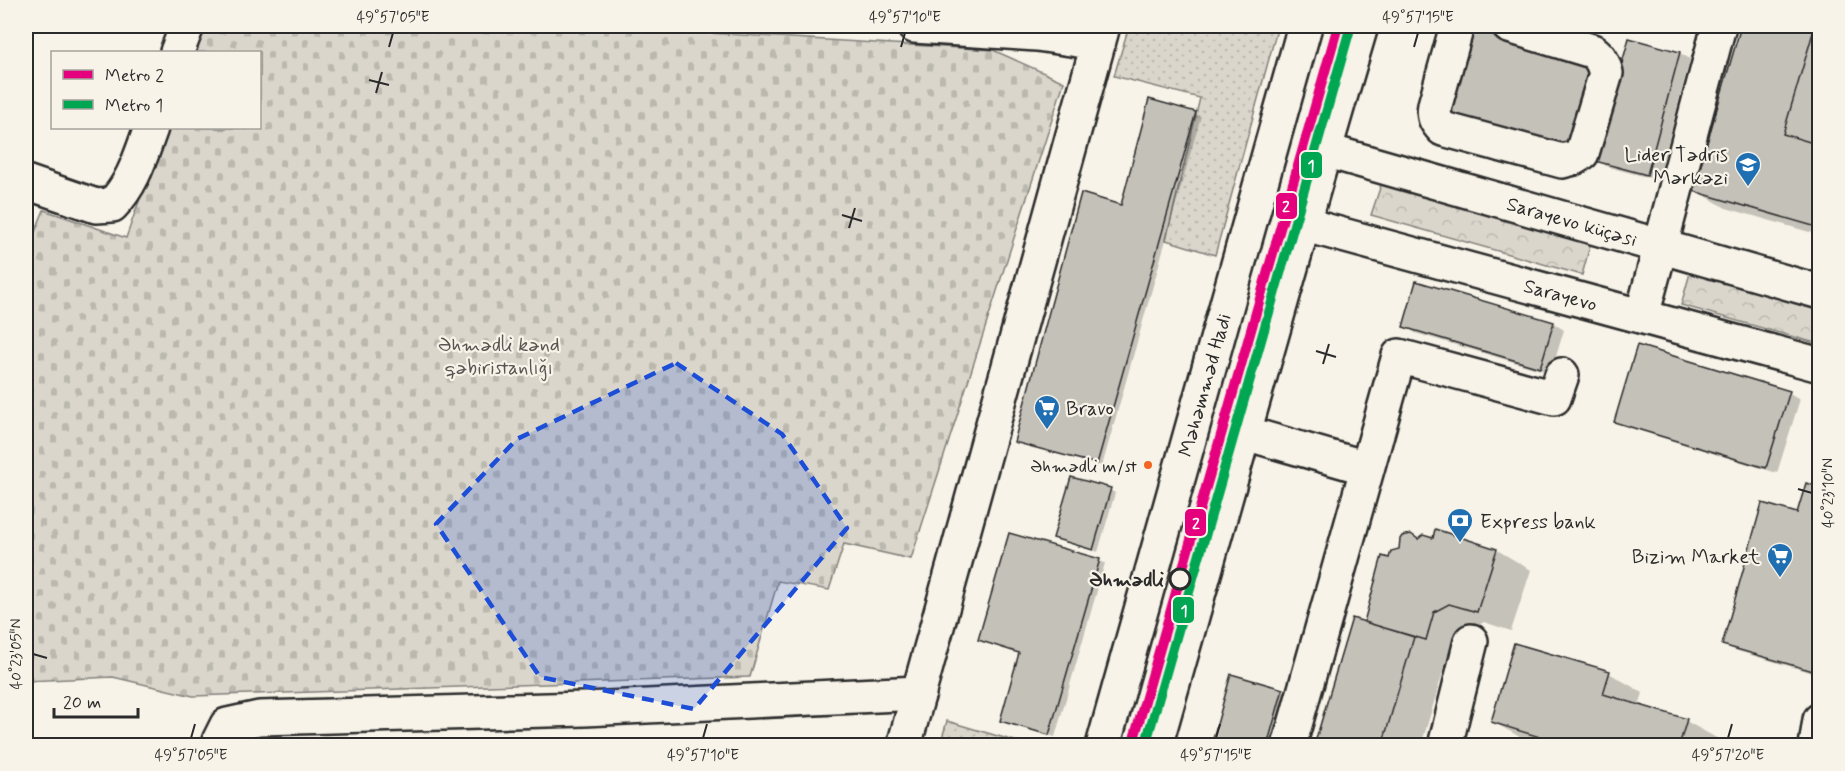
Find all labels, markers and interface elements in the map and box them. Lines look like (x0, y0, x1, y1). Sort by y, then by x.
text: 49°57'05"E (356, 8, 430, 28)
text: 49°57'10"E (869, 8, 941, 28)
text: 49°57'15"E (1382, 8, 1454, 28)
legend (51, 51, 261, 129)
text: Metro 2 (105, 64, 164, 88)
text: Metro 1 (105, 94, 163, 118)
place label: Lider Tədris Mərkəzi (1624, 142, 1728, 192)
school or university icon: Lider Tədris Mərkəzi (1733, 150, 1763, 188)
line badge: 1 (1300, 151, 1323, 179)
text: 1 (1307, 156, 1315, 177)
street label: Sarayevo küçəsi (1503, 191, 1640, 254)
line badge: 2 (1275, 192, 1298, 220)
text: 2 (1282, 197, 1290, 218)
street label: Sarayevo (1520, 273, 1600, 319)
street label: Məhəmməd Hadi (1173, 311, 1239, 460)
park label: Əhmədli kənd qəbiristanlığı (438, 332, 560, 382)
supermarket icon: Bravo (1032, 393, 1062, 431)
place label: Bravo (1066, 396, 1114, 423)
place label: Əhmədli m/st (1030, 455, 1138, 479)
text: 40°23'10"N (1819, 458, 1839, 528)
marker: Əhmədli m/st (1142, 459, 1154, 471)
bank icon: Express bank (1445, 506, 1475, 544)
line badge: 2 (1184, 508, 1207, 537)
place label: Express bank (1480, 509, 1596, 536)
text: 2 (1192, 514, 1200, 535)
supermarket icon: Bizim Market (1765, 541, 1795, 579)
place label: Bizim Market (1632, 544, 1760, 571)
place label: Əhmədli (1089, 567, 1164, 594)
marker: Əhmədli (1169, 568, 1191, 590)
line badge: 1 (1172, 596, 1195, 624)
text: 1 (1180, 601, 1188, 622)
text: 40°23'05"N (7, 618, 27, 690)
scale bar (54, 681, 138, 719)
text: 20 m (63, 691, 101, 715)
text: 49°57'05"E (154, 746, 228, 766)
text: 49°57'10"E (667, 746, 739, 766)
text: 49°57'15"E (1180, 746, 1252, 766)
text: 49°57'20"E (1692, 746, 1765, 766)

